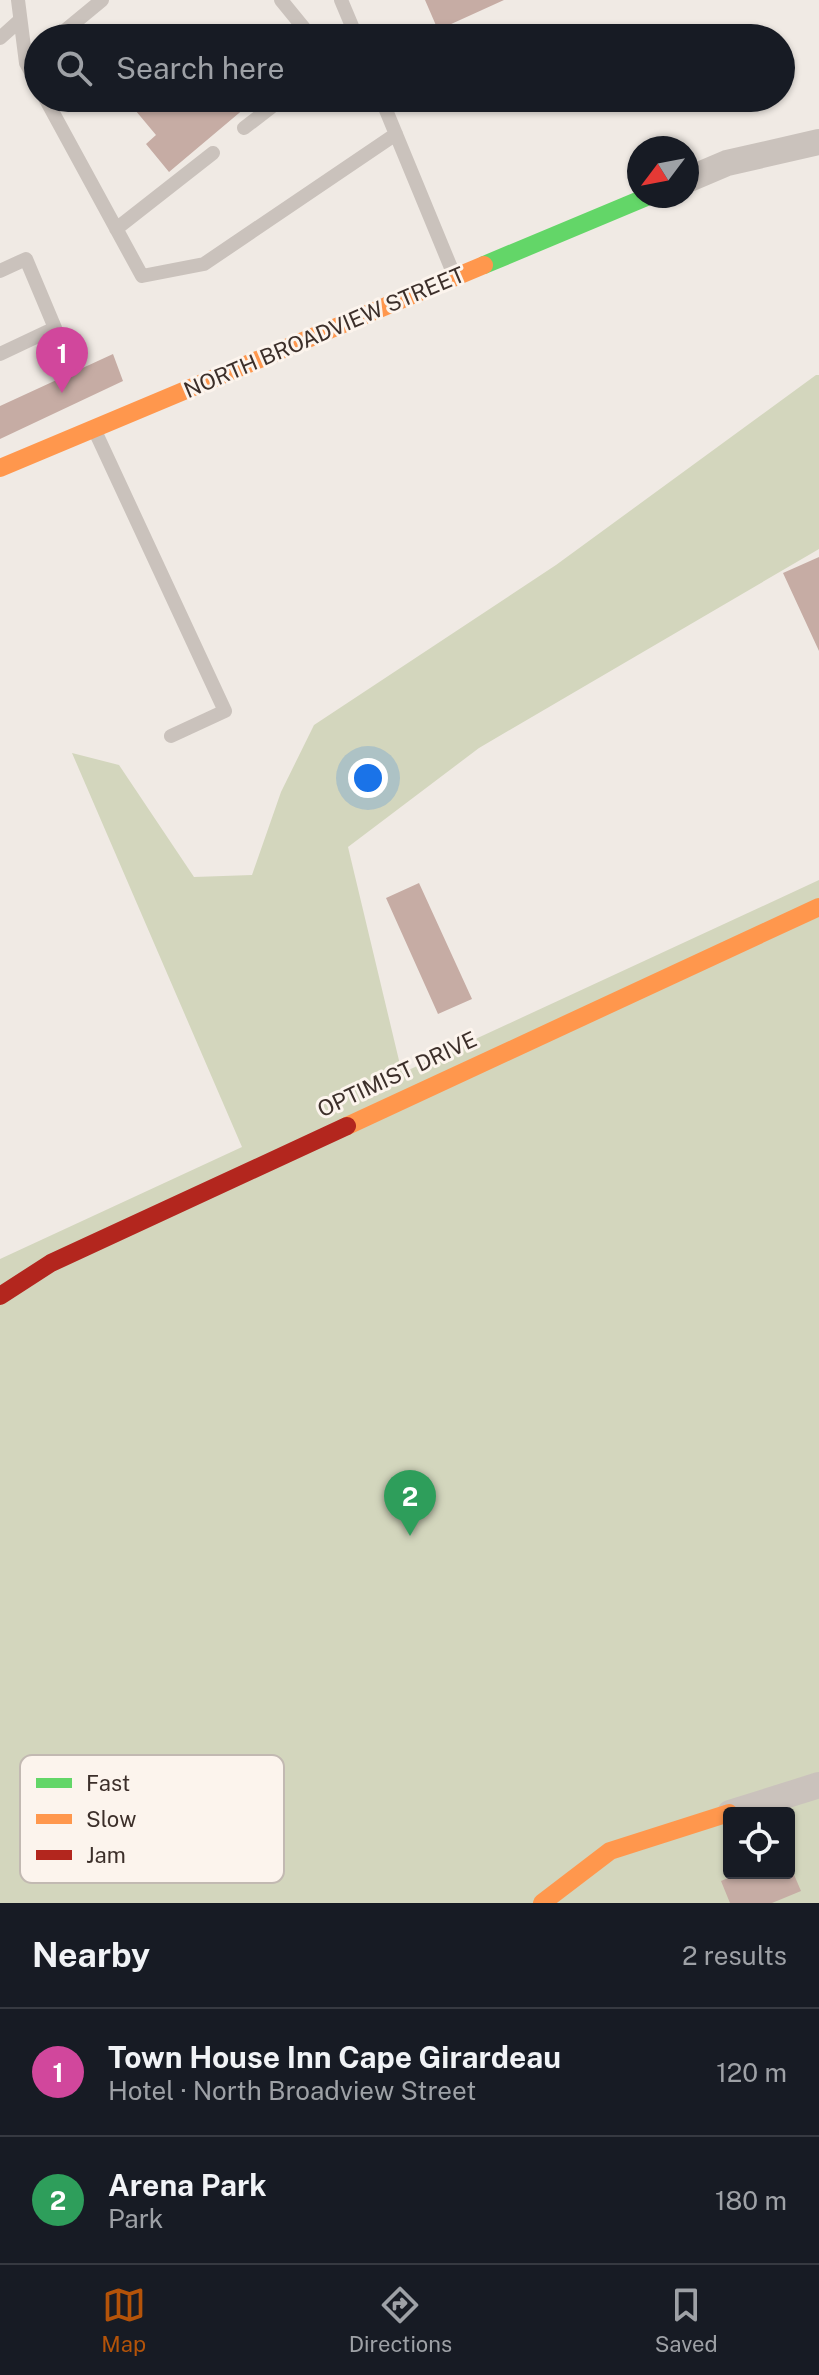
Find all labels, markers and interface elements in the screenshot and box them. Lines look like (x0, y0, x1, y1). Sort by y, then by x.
search box (24, 24, 795, 112)
icon: search (52, 46, 96, 90)
text: Search here (116, 50, 284, 86)
north arrow (627, 136, 699, 208)
street label: NORTH BROADVIEW STREET (180, 261, 468, 403)
pin: 1 (36, 327, 88, 393)
your location (348, 758, 388, 798)
street label: OPTIMIST DRIVE (313, 1026, 481, 1122)
pin: 2 (384, 1470, 436, 1536)
legend (20, 1755, 284, 1883)
text: Fast (86, 1770, 130, 1796)
text: Slow (86, 1806, 136, 1832)
map controls (723, 1807, 795, 1879)
button: locate (723, 1807, 795, 1879)
text: Jam (86, 1842, 126, 1868)
text: Nearby (32, 1935, 150, 1975)
text: 2 results (682, 1940, 787, 1971)
text: Town House Inn Cape Girardeau (108, 2039, 561, 2075)
text: 1 (52, 2057, 64, 2088)
text: 120 m (716, 2057, 787, 2088)
text: Hotel · North Broadview Street (108, 2075, 476, 2106)
text: Arena Park (108, 2167, 267, 2203)
text: 2 (50, 2185, 66, 2216)
text: 180 m (715, 2185, 787, 2216)
text: Park (108, 2203, 163, 2234)
tab: Map (101, 2283, 146, 2357)
tab: Directions (349, 2283, 452, 2357)
tab: Saved (655, 2283, 718, 2357)

